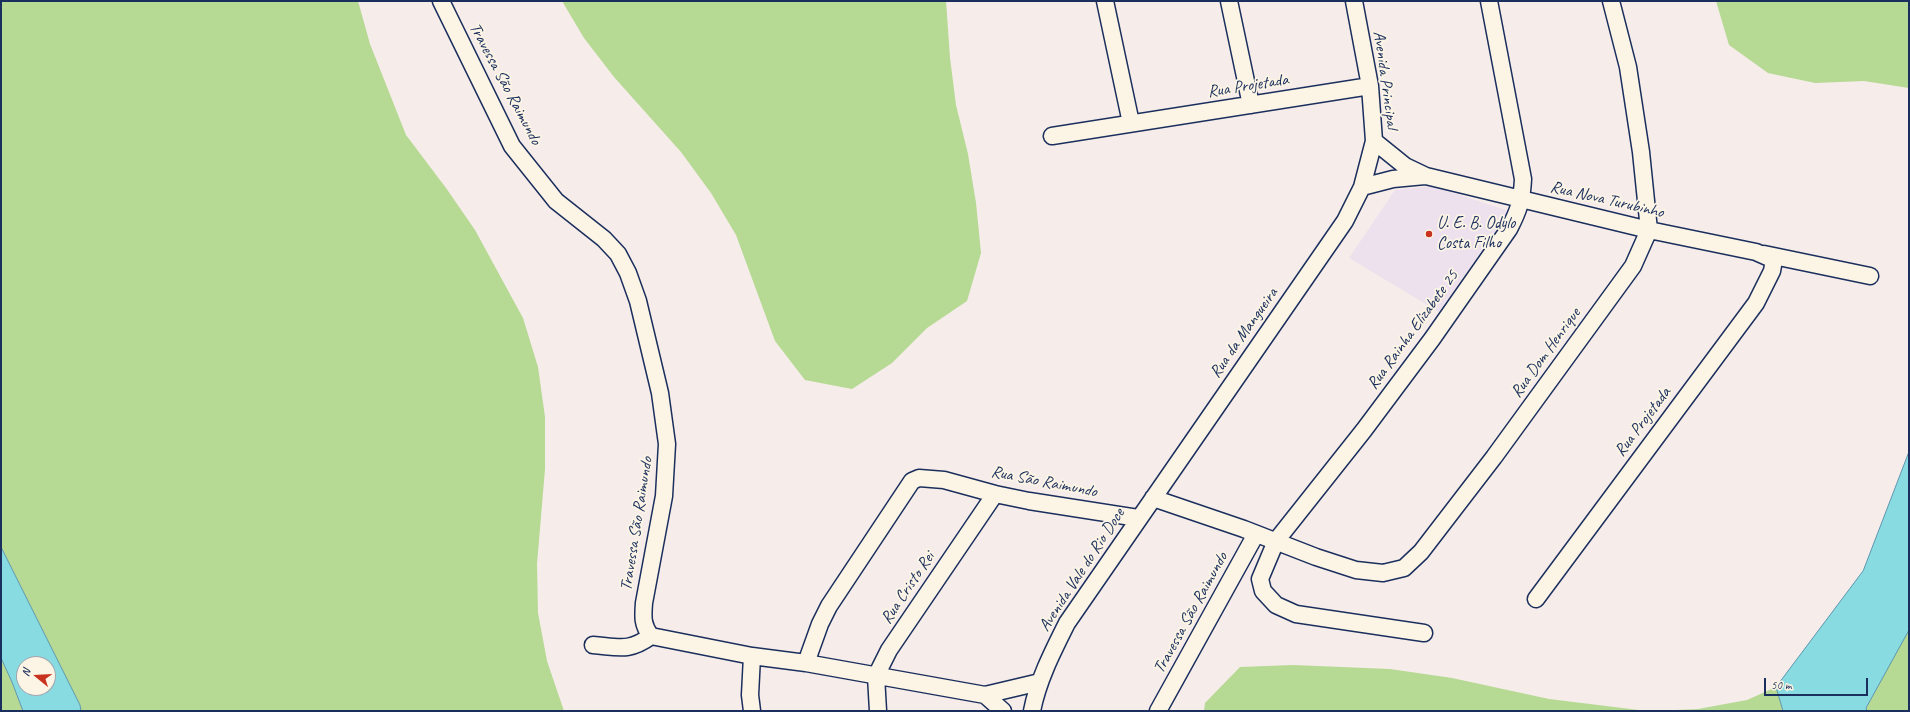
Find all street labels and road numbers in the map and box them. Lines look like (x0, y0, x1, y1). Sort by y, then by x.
street label: Travessa São Raimundo (464, 20, 546, 148)
street label: Avenida Principal (1368, 30, 1402, 130)
street label: Rua Projetada (1206, 70, 1290, 102)
street label: Rua Nova Turubinho (1548, 177, 1666, 223)
street label: Rua Rainha Elizabete 25 (1363, 266, 1463, 394)
street label: Rua da Mangueira (1205, 284, 1283, 382)
street label: Rua Dom Henrique (1507, 304, 1585, 402)
street label: Rua Projetada (1610, 383, 1676, 461)
street label: Travessa São Raimundo (616, 456, 658, 592)
street label: Rua São Raimundo (989, 462, 1099, 502)
street label: Avenida Vale do Rio Doce (1035, 505, 1129, 635)
street label: Rua Cristo Rei (876, 548, 940, 628)
street label: Travessa São Raimundo (1149, 549, 1233, 677)

